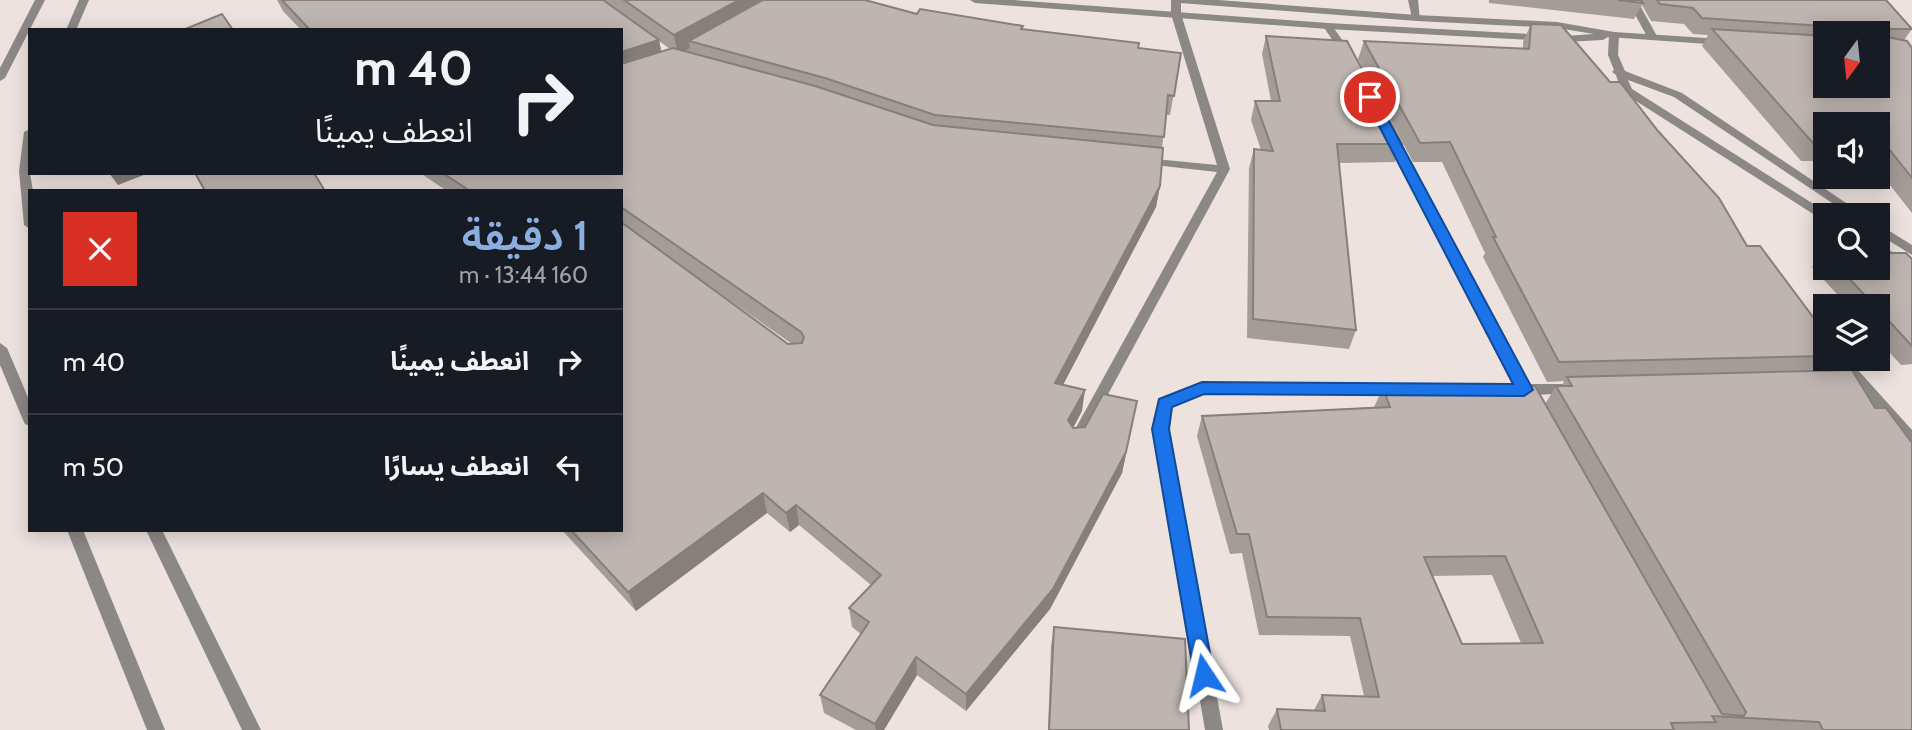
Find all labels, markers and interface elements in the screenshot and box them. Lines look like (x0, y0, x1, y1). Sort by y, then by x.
north arrow (1813, 21, 1890, 98)
map controls (1813, 21, 1890, 371)
text: 40 m (354, 38, 473, 97)
icon: right (497, 56, 588, 147)
pin (1340, 67, 1400, 127)
icon: arrive (1351, 78, 1389, 116)
text: انعطف يمينًا (315, 111, 473, 150)
button: sound (1813, 112, 1890, 189)
button: search (1813, 203, 1890, 280)
text: 1 دقيقة (462, 209, 588, 261)
button: close (63, 212, 137, 286)
text: 160 m · 13:44 (459, 261, 588, 289)
button: layers (1813, 294, 1890, 371)
icon: right (550, 343, 588, 381)
text: انعطف يمينًا (390, 345, 529, 377)
text: 40 m (63, 346, 125, 378)
icon: left (550, 448, 588, 486)
text: انعطف يسارًا (383, 450, 529, 482)
text: 50 m (63, 451, 124, 483)
position arrow (1167, 638, 1241, 712)

